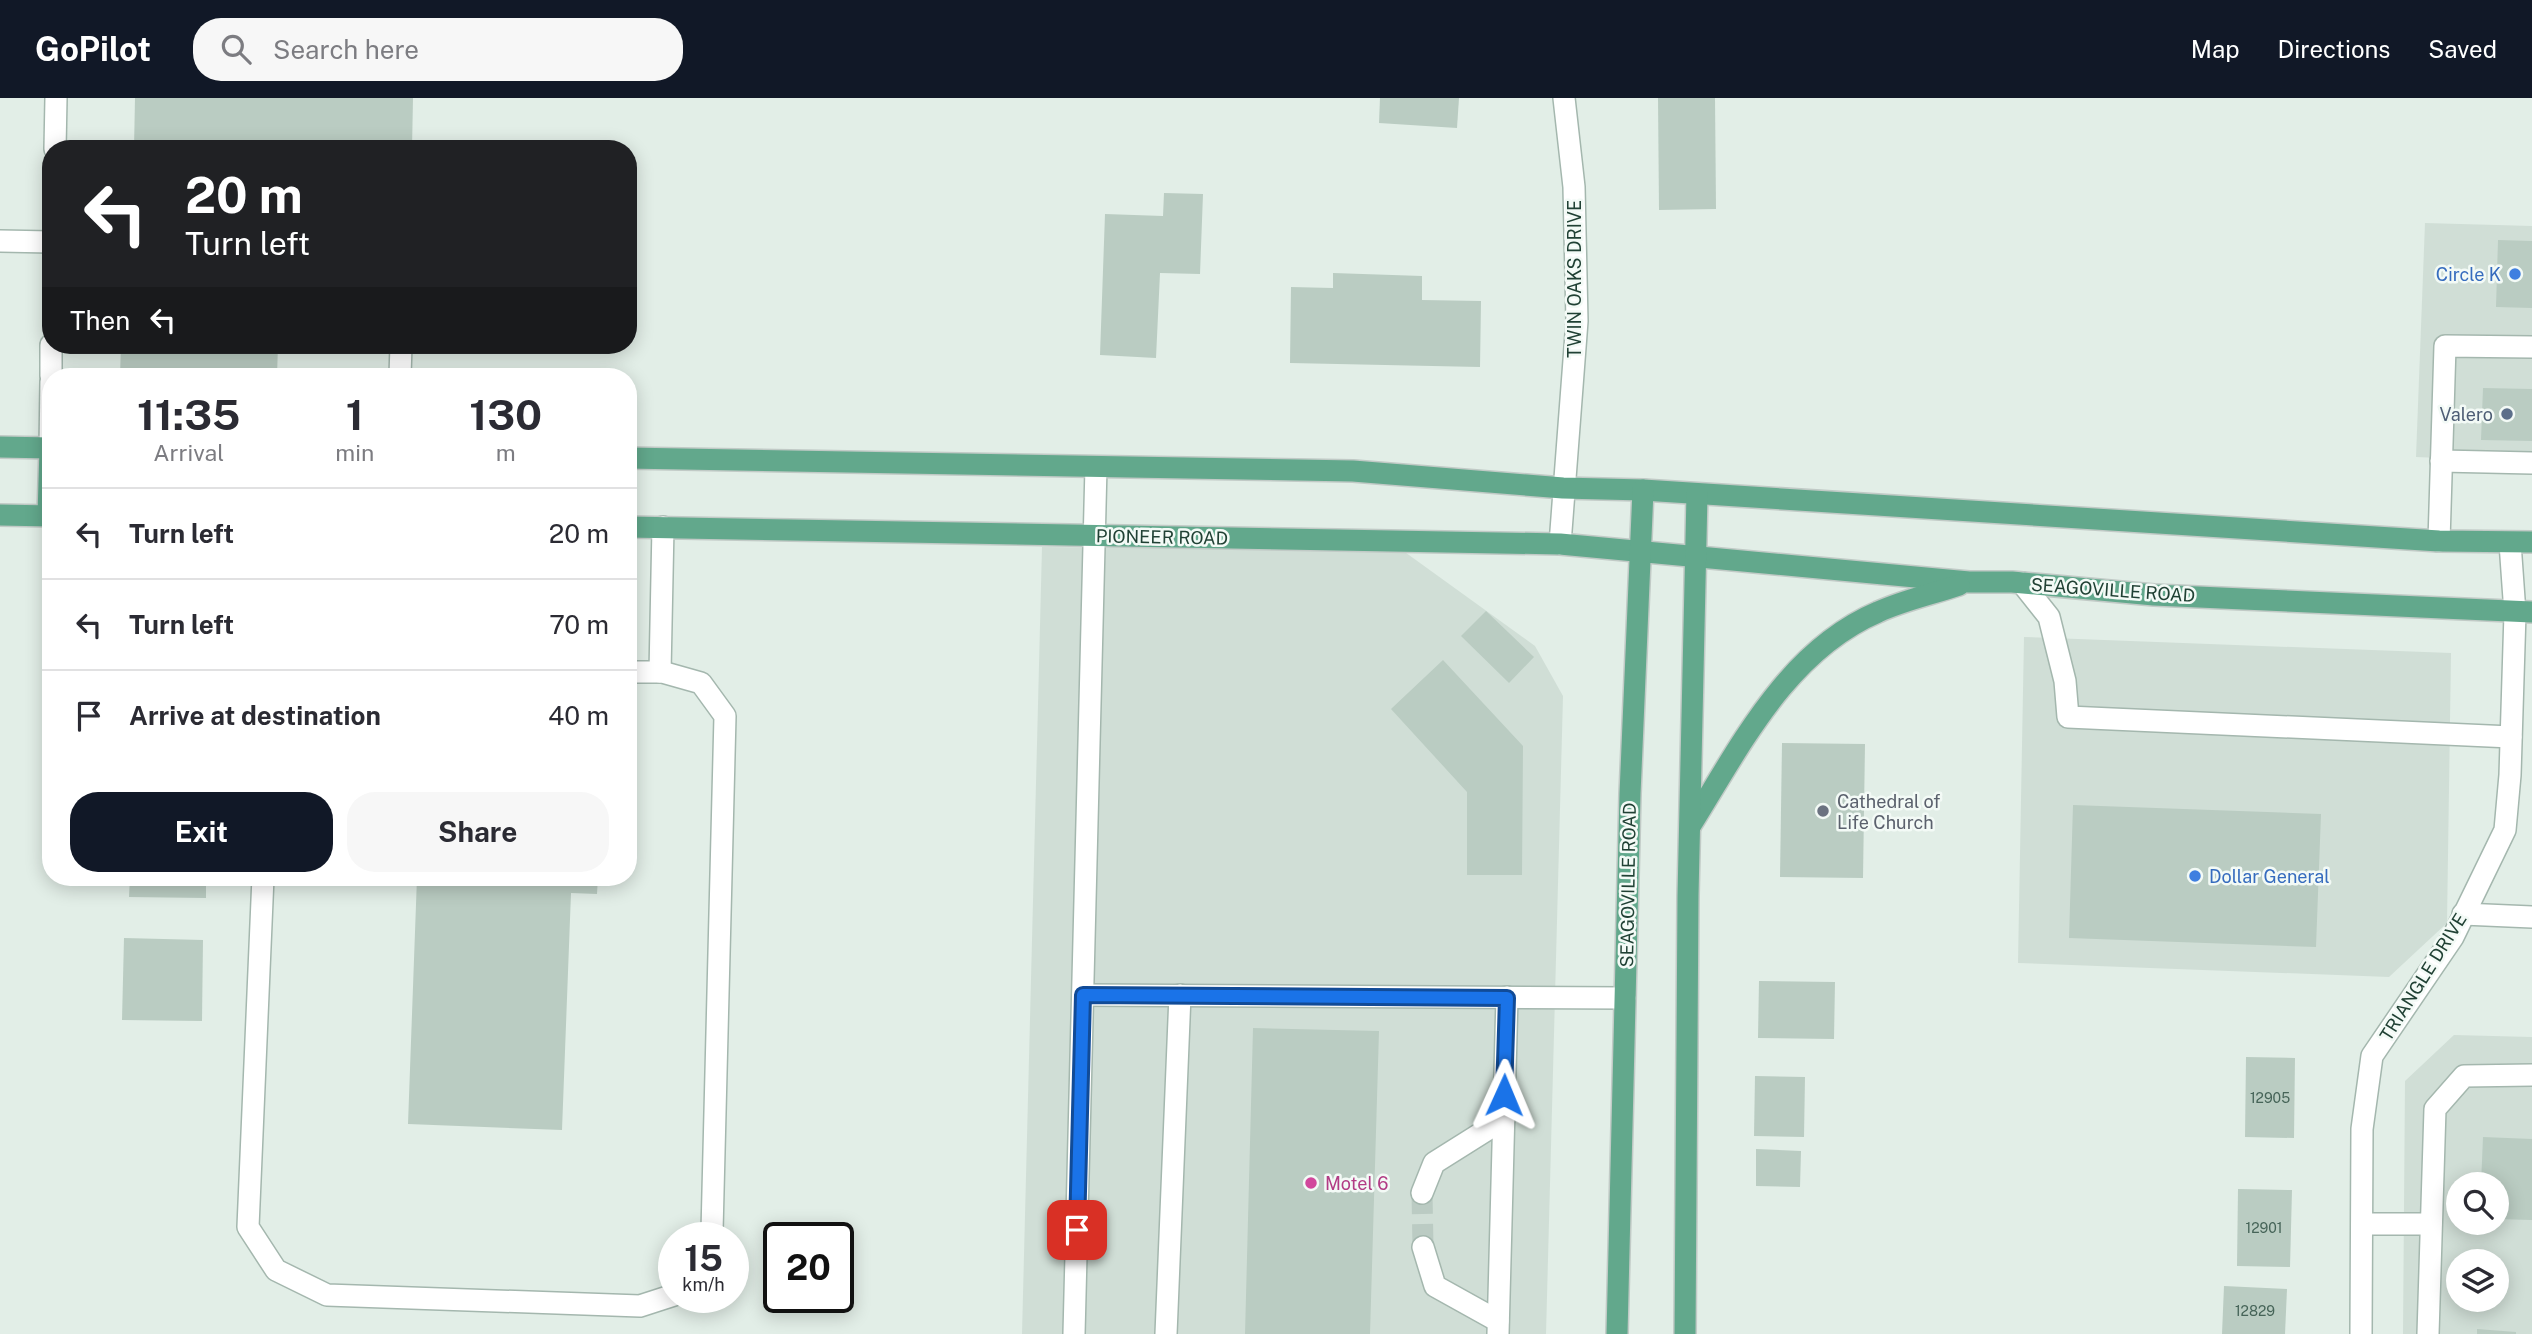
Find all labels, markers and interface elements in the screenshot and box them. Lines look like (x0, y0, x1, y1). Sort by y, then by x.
search box (193, 18, 683, 81)
text: GoPilot (35, 30, 151, 68)
icon: search (217, 30, 255, 68)
text: Search here (273, 34, 419, 65)
text: Map (2191, 35, 2240, 63)
text: Directions (2278, 35, 2390, 63)
text: Saved (2428, 35, 2497, 63)
text: 20 m (185, 166, 303, 224)
icon: left (70, 168, 161, 259)
street label: TWIN OAKS DRIVE (1564, 200, 1585, 358)
text: Turn left (185, 225, 310, 262)
place label: Circle K (2436, 264, 2501, 285)
marker: Circle K (2507, 266, 2523, 282)
icon: left (144, 301, 182, 339)
text: Then (70, 305, 130, 336)
text: 11:35 (137, 390, 240, 439)
text: 1 (346, 390, 364, 439)
text: 130 (469, 390, 542, 439)
place label: Valero (2439, 404, 2493, 425)
marker: Valero (2499, 406, 2515, 422)
text: Arrival (153, 439, 224, 466)
text: min (335, 439, 374, 466)
text: m (496, 439, 516, 466)
icon: left (70, 515, 108, 553)
text: Turn left (129, 518, 234, 549)
text: 20 m (549, 518, 609, 549)
street label: PIONEER ROAD (1096, 525, 1228, 549)
street label: SEAGOVILLE ROAD (2030, 574, 2196, 606)
icon: left (70, 606, 108, 644)
text: Turn left (129, 609, 234, 640)
text: 70 m (549, 609, 609, 640)
icon: arrive (70, 697, 108, 735)
text: Arrive at destination (129, 700, 381, 731)
text: 40 m (548, 700, 609, 731)
place label: Cathedral of Life Church (1837, 791, 1940, 833)
button: Exit (70, 792, 333, 872)
button: Share (347, 792, 609, 872)
street label: SEAGOVILLE ROAD (1616, 802, 1640, 968)
marker: Cathedral of Life Church (1815, 803, 1831, 819)
place label: Dollar General (2209, 866, 2330, 887)
marker: Dollar General (2187, 868, 2203, 884)
street label: TRIANGLE DRIVE (2375, 909, 2471, 1045)
position arrow (1467, 1058, 1541, 1132)
house number: 12905 (2250, 1090, 2290, 1106)
map controls (2446, 1172, 2509, 1312)
button: search (2446, 1172, 2509, 1235)
place label: Motel 6 (1325, 1173, 1389, 1194)
marker: Motel 6 (1303, 1175, 1319, 1191)
pin (1047, 1200, 1107, 1260)
icon: arrive (1058, 1211, 1096, 1249)
house number: 12901 (2246, 1220, 2282, 1236)
speed limit sign: 20 (763, 1222, 854, 1313)
text: 15 (684, 1238, 723, 1279)
button: layers (2446, 1249, 2509, 1312)
text: km/h (682, 1274, 725, 1295)
house number: 12829 (2235, 1303, 2275, 1319)

